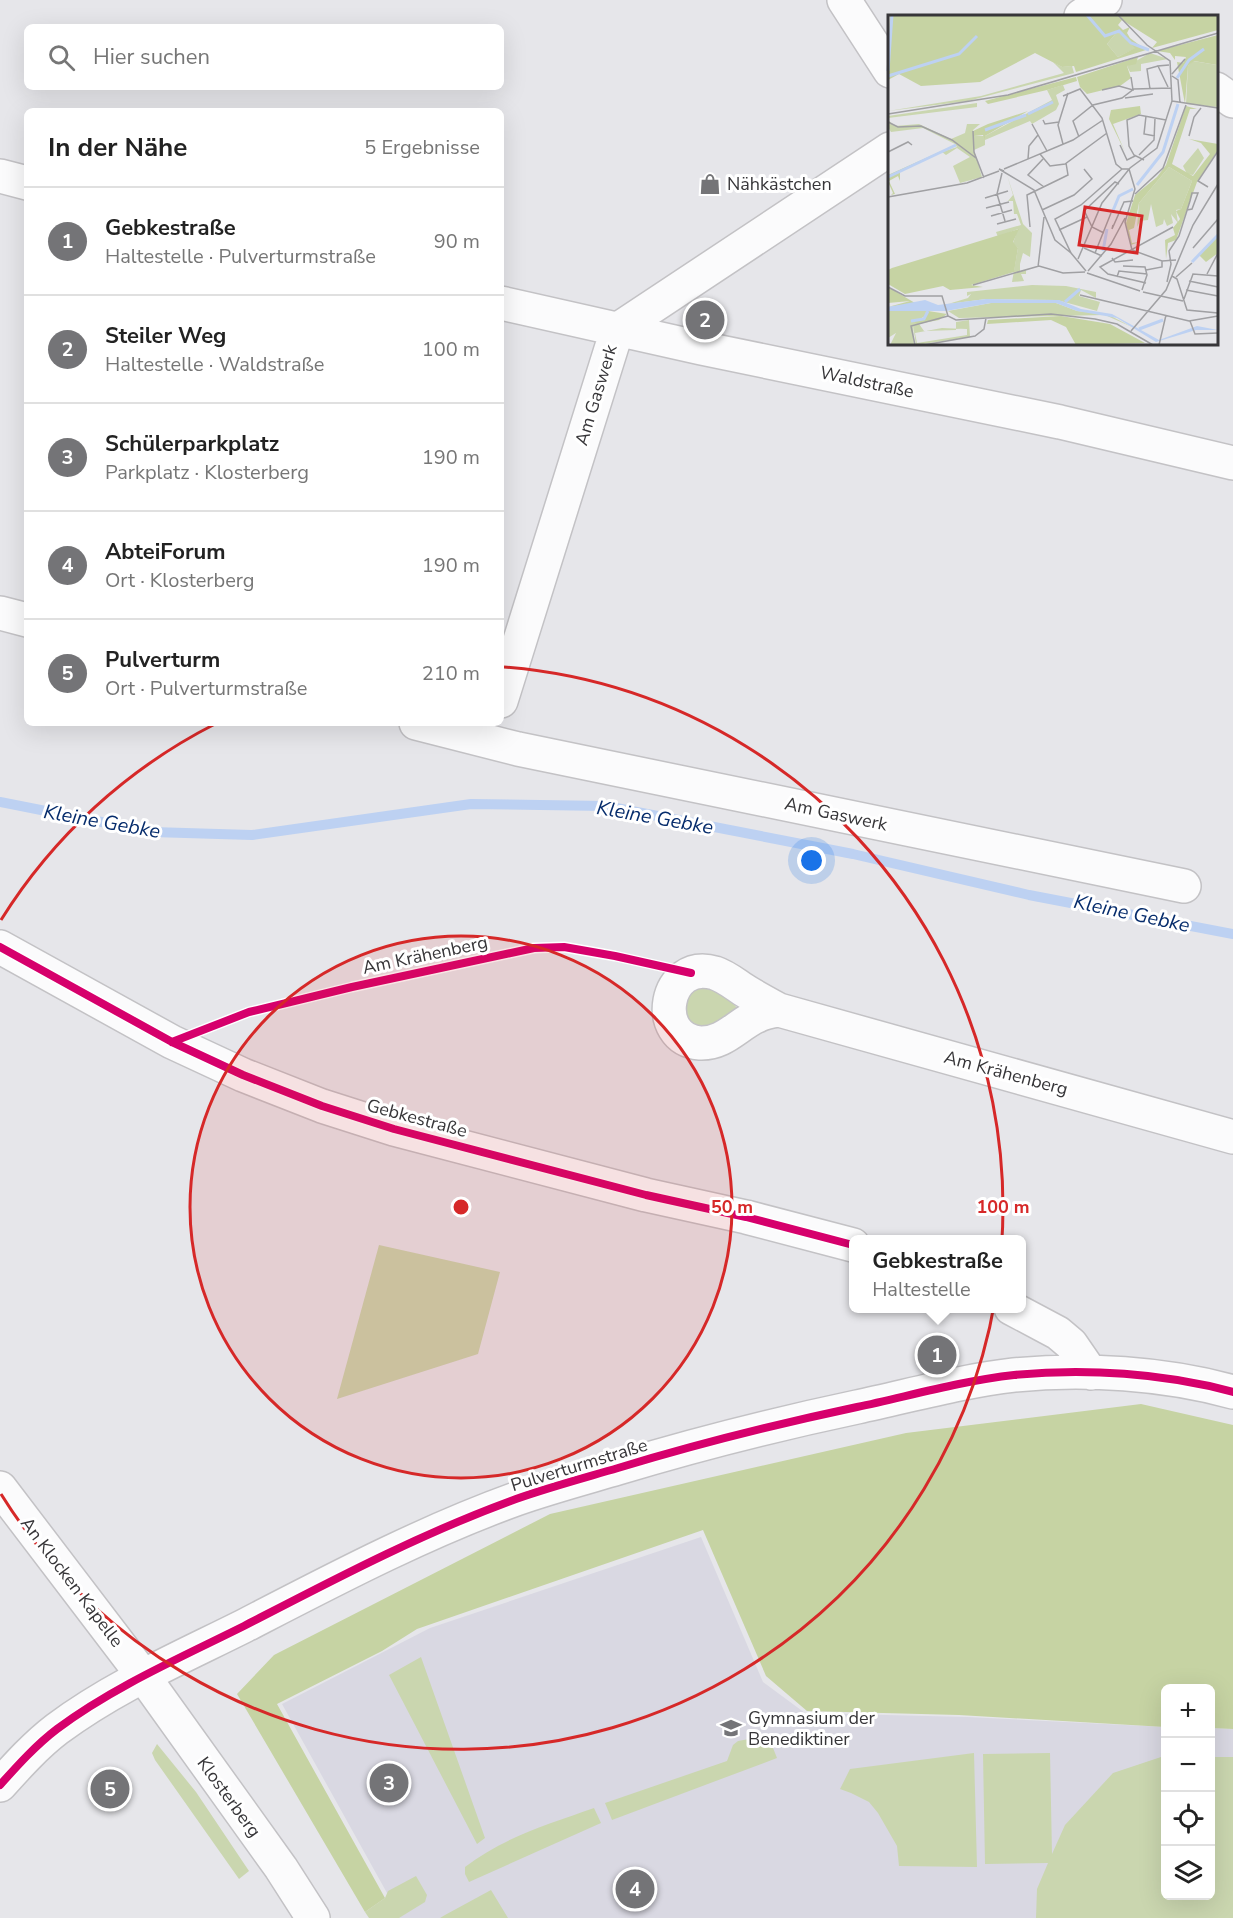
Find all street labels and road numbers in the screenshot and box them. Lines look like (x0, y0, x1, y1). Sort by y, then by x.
street label: Am Gaswerk (569, 341, 623, 448)
street label: Waldstraße (818, 360, 916, 404)
street label: Am Gaswerk (783, 791, 890, 837)
street label: Am Krähenberg (360, 930, 490, 980)
street label: Am Krähenberg (941, 1045, 1071, 1101)
street label: Gebkestraße (364, 1093, 470, 1143)
street label: Pulverturmstraße (508, 1433, 650, 1497)
street label: An Klocken Kapelle (15, 1512, 129, 1652)
street label: Klosterberg (192, 1752, 266, 1842)

